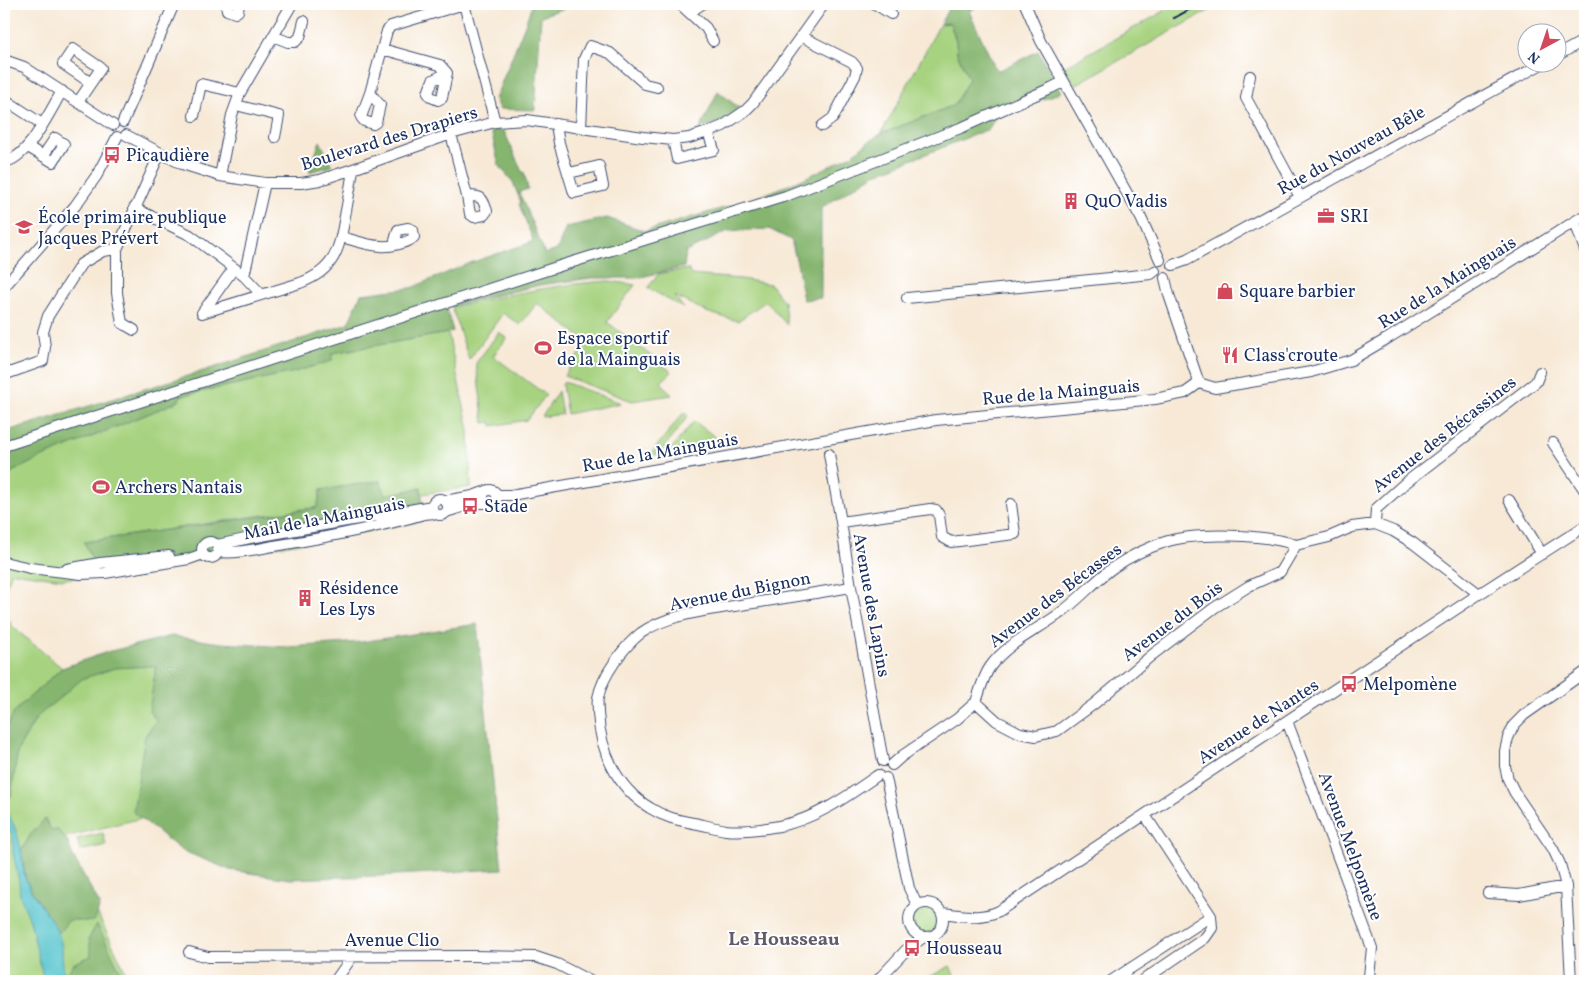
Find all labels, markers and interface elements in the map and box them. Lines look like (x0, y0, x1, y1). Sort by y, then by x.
north arrow (1516, 22, 1566, 72)
text: N (1525, 46, 1545, 67)
street label: Rue du Nouveau Bêle (1273, 100, 1430, 202)
street label: Boulevard des Drapiers (298, 101, 481, 178)
place label: Picaudière (126, 144, 209, 169)
bus stop icon: Picaudière (102, 145, 122, 165)
place label: QuO Vadis (1085, 190, 1168, 215)
building icon: QuO Vadis (1061, 191, 1081, 211)
place label: SRI (1340, 205, 1369, 230)
place label: École primaire publique Jacques Prévert (38, 206, 226, 252)
office icon: SRI (1316, 206, 1336, 226)
school or university icon: École primaire publique Jacques Prévert (14, 217, 34, 237)
street label: Rue de la Mainguais (1374, 231, 1521, 336)
place label: Square barbier (1239, 280, 1356, 305)
shop icon: Square barbier (1215, 281, 1235, 301)
place label: Espace sportif de la Mainguais (557, 327, 681, 373)
sports icon: Espace sportif de la Mainguais (533, 338, 553, 358)
place label: Class'croute (1244, 344, 1338, 369)
restaurant icon: Class'croute (1220, 345, 1240, 365)
street label: Avenue des Bécassines (1367, 371, 1522, 500)
street label: Rue de la Mainguais (981, 374, 1141, 413)
street label: Rue de la Mainguais (580, 427, 740, 480)
place label: Archers Nantais (115, 476, 242, 501)
sports icon: Archers Nantais (91, 477, 111, 497)
street label: Mail de la Mainguais (242, 492, 407, 547)
place label: Stade (484, 495, 528, 520)
bus stop icon: Stade (460, 496, 480, 516)
street label: Avenue des Lapins (846, 531, 895, 679)
street label: Avenue des Bécasses (984, 538, 1128, 655)
street label: Avenue du Bignon (668, 566, 813, 618)
street label: Avenue du Bois (1117, 576, 1228, 668)
place label: Résidence Les Lys (319, 577, 399, 623)
building icon: Résidence Les Lys (295, 588, 315, 608)
place label: Melpomène (1363, 673, 1457, 698)
street label: Avenue de Nantes (1193, 674, 1324, 771)
bus stop icon: Melpomène (1339, 674, 1359, 694)
street label: Avenue Melpomène (1311, 769, 1388, 924)
district label: Le Housseau (728, 927, 840, 953)
street label: Avenue Clio (345, 929, 439, 954)
place label: Housseau (926, 937, 1002, 962)
bus stop icon: Housseau (902, 938, 922, 958)

